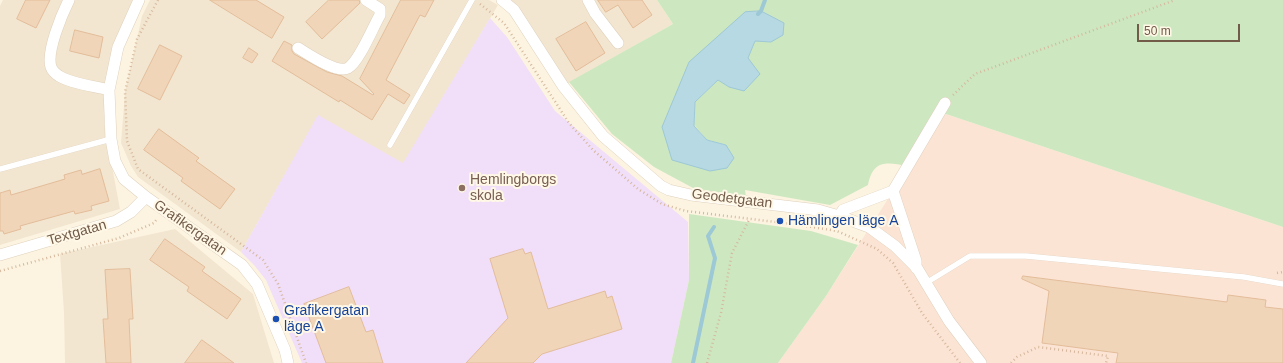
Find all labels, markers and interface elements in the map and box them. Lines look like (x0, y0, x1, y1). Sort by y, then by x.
scale bar (1139, 16, 1242, 42)
text: 50 m (1144, 24, 1171, 38)
place label: Hemlingborgs skola (470, 172, 556, 204)
marker: Hemlingborgs skola (457, 183, 467, 193)
street label: Geodetgatan (691, 186, 773, 212)
street label: Grafikergatan (150, 197, 230, 259)
place label: Hämlingen läge A (788, 213, 899, 229)
marker: Hämlingen läge A (775, 216, 785, 226)
street label: Textgatan (46, 217, 108, 249)
place label: Grafikergatan läge A (284, 303, 369, 336)
marker: Grafikergatan läge A (271, 314, 281, 324)

